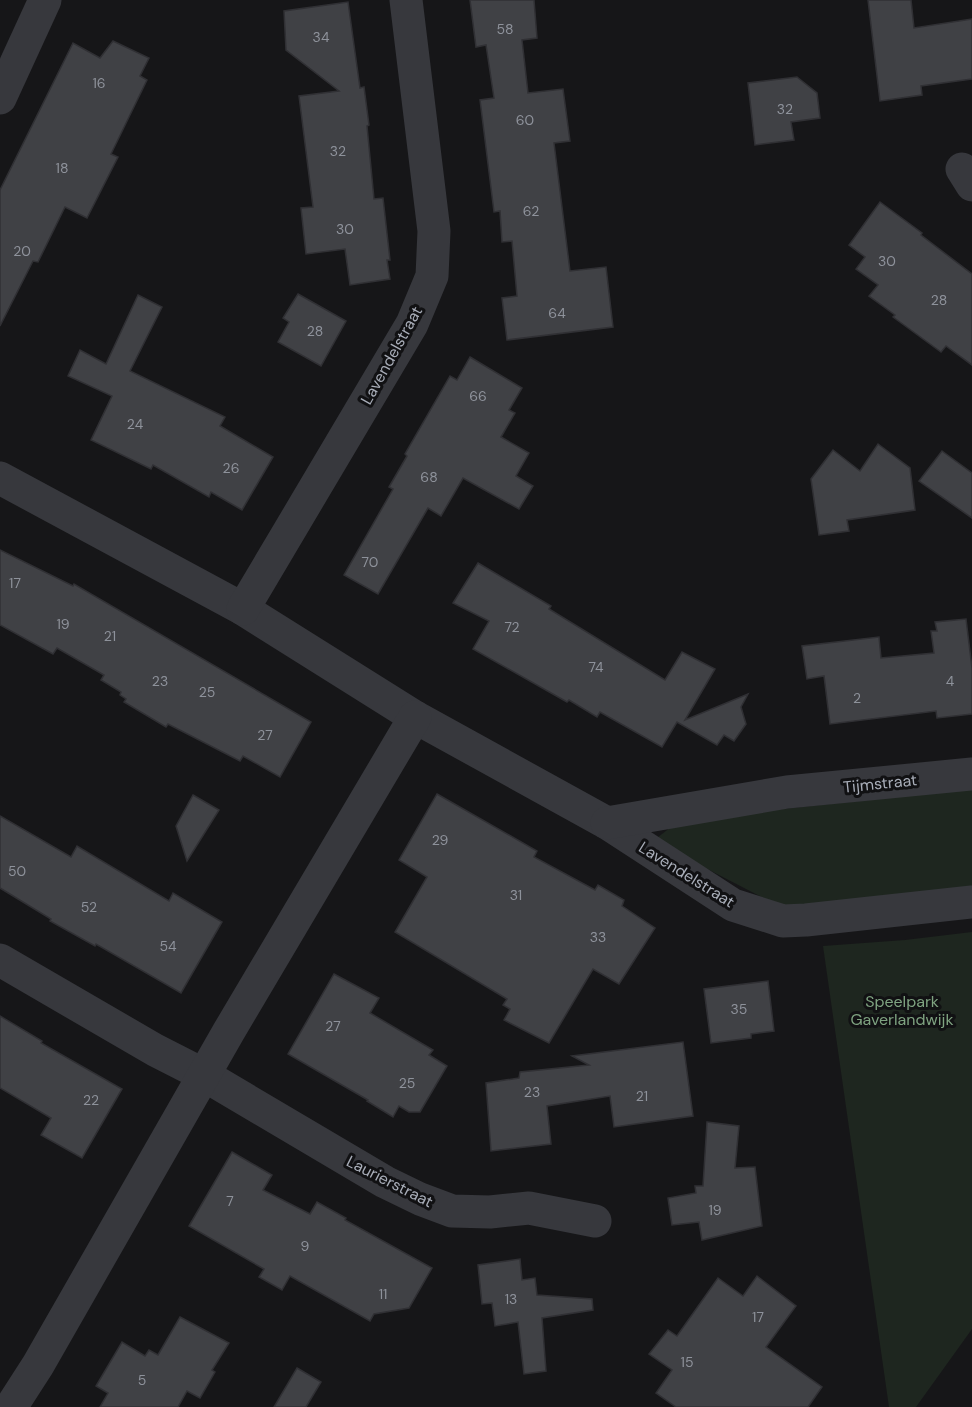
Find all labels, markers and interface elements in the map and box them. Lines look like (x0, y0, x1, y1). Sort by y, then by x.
house number: 58 (496, 20, 514, 38)
house number: 34 (313, 28, 330, 46)
house number: 16 (92, 74, 106, 92)
house number: 32 (777, 100, 793, 118)
house number: 60 (516, 111, 534, 129)
house number: 32 (330, 142, 346, 160)
house number: 18 (56, 159, 68, 177)
house number: 62 (523, 202, 539, 220)
house number: 30 (336, 220, 354, 238)
house number: 20 (13, 242, 31, 260)
house number: 30 (878, 252, 896, 270)
house number: 28 (931, 291, 947, 309)
street label: Lavendelstraat (356, 302, 427, 408)
house number: 64 (548, 304, 566, 322)
house number: 28 (307, 322, 323, 340)
house number: 66 (469, 387, 487, 405)
house number: 24 (127, 415, 144, 433)
house number: 26 (223, 459, 239, 477)
house number: 68 (420, 468, 438, 486)
house number: 70 (362, 553, 378, 571)
house number: 17 (9, 574, 21, 592)
house number: 19 (56, 615, 70, 633)
house number: 72 (504, 618, 520, 636)
house number: 21 (104, 627, 116, 645)
house number: 74 (588, 658, 604, 676)
house number: 23 (152, 672, 168, 690)
house number: 4 (946, 672, 955, 690)
house number: 25 (199, 683, 215, 701)
house number: 2 (853, 689, 861, 707)
house number: 27 (257, 726, 273, 744)
street label: Tijmstraat (842, 769, 918, 798)
house number: 29 (432, 831, 449, 849)
street label: Lavendelstraat (635, 837, 739, 912)
house number: 50 (8, 862, 26, 880)
house number: 31 (510, 886, 522, 904)
house number: 52 (81, 898, 97, 916)
house number: 33 (590, 928, 606, 946)
house number: 54 (159, 937, 177, 955)
park label: Speelpark Gaverlandwijk (850, 991, 954, 1030)
house number: 35 (731, 1000, 747, 1018)
house number: 27 (325, 1017, 341, 1035)
house number: 25 (399, 1074, 415, 1092)
house number: 23 (524, 1083, 540, 1101)
house number: 21 (636, 1087, 648, 1105)
house number: 22 (83, 1091, 99, 1109)
street label: Laurierstraat (343, 1151, 437, 1212)
house number: 7 (226, 1192, 234, 1210)
house number: 19 (708, 1201, 722, 1219)
house number: 9 (301, 1237, 310, 1255)
house number: 11 (379, 1285, 387, 1303)
house number: 13 (505, 1290, 517, 1308)
house number: 17 (752, 1308, 764, 1326)
house number: 15 (681, 1353, 693, 1371)
house number: 5 (138, 1371, 146, 1389)

